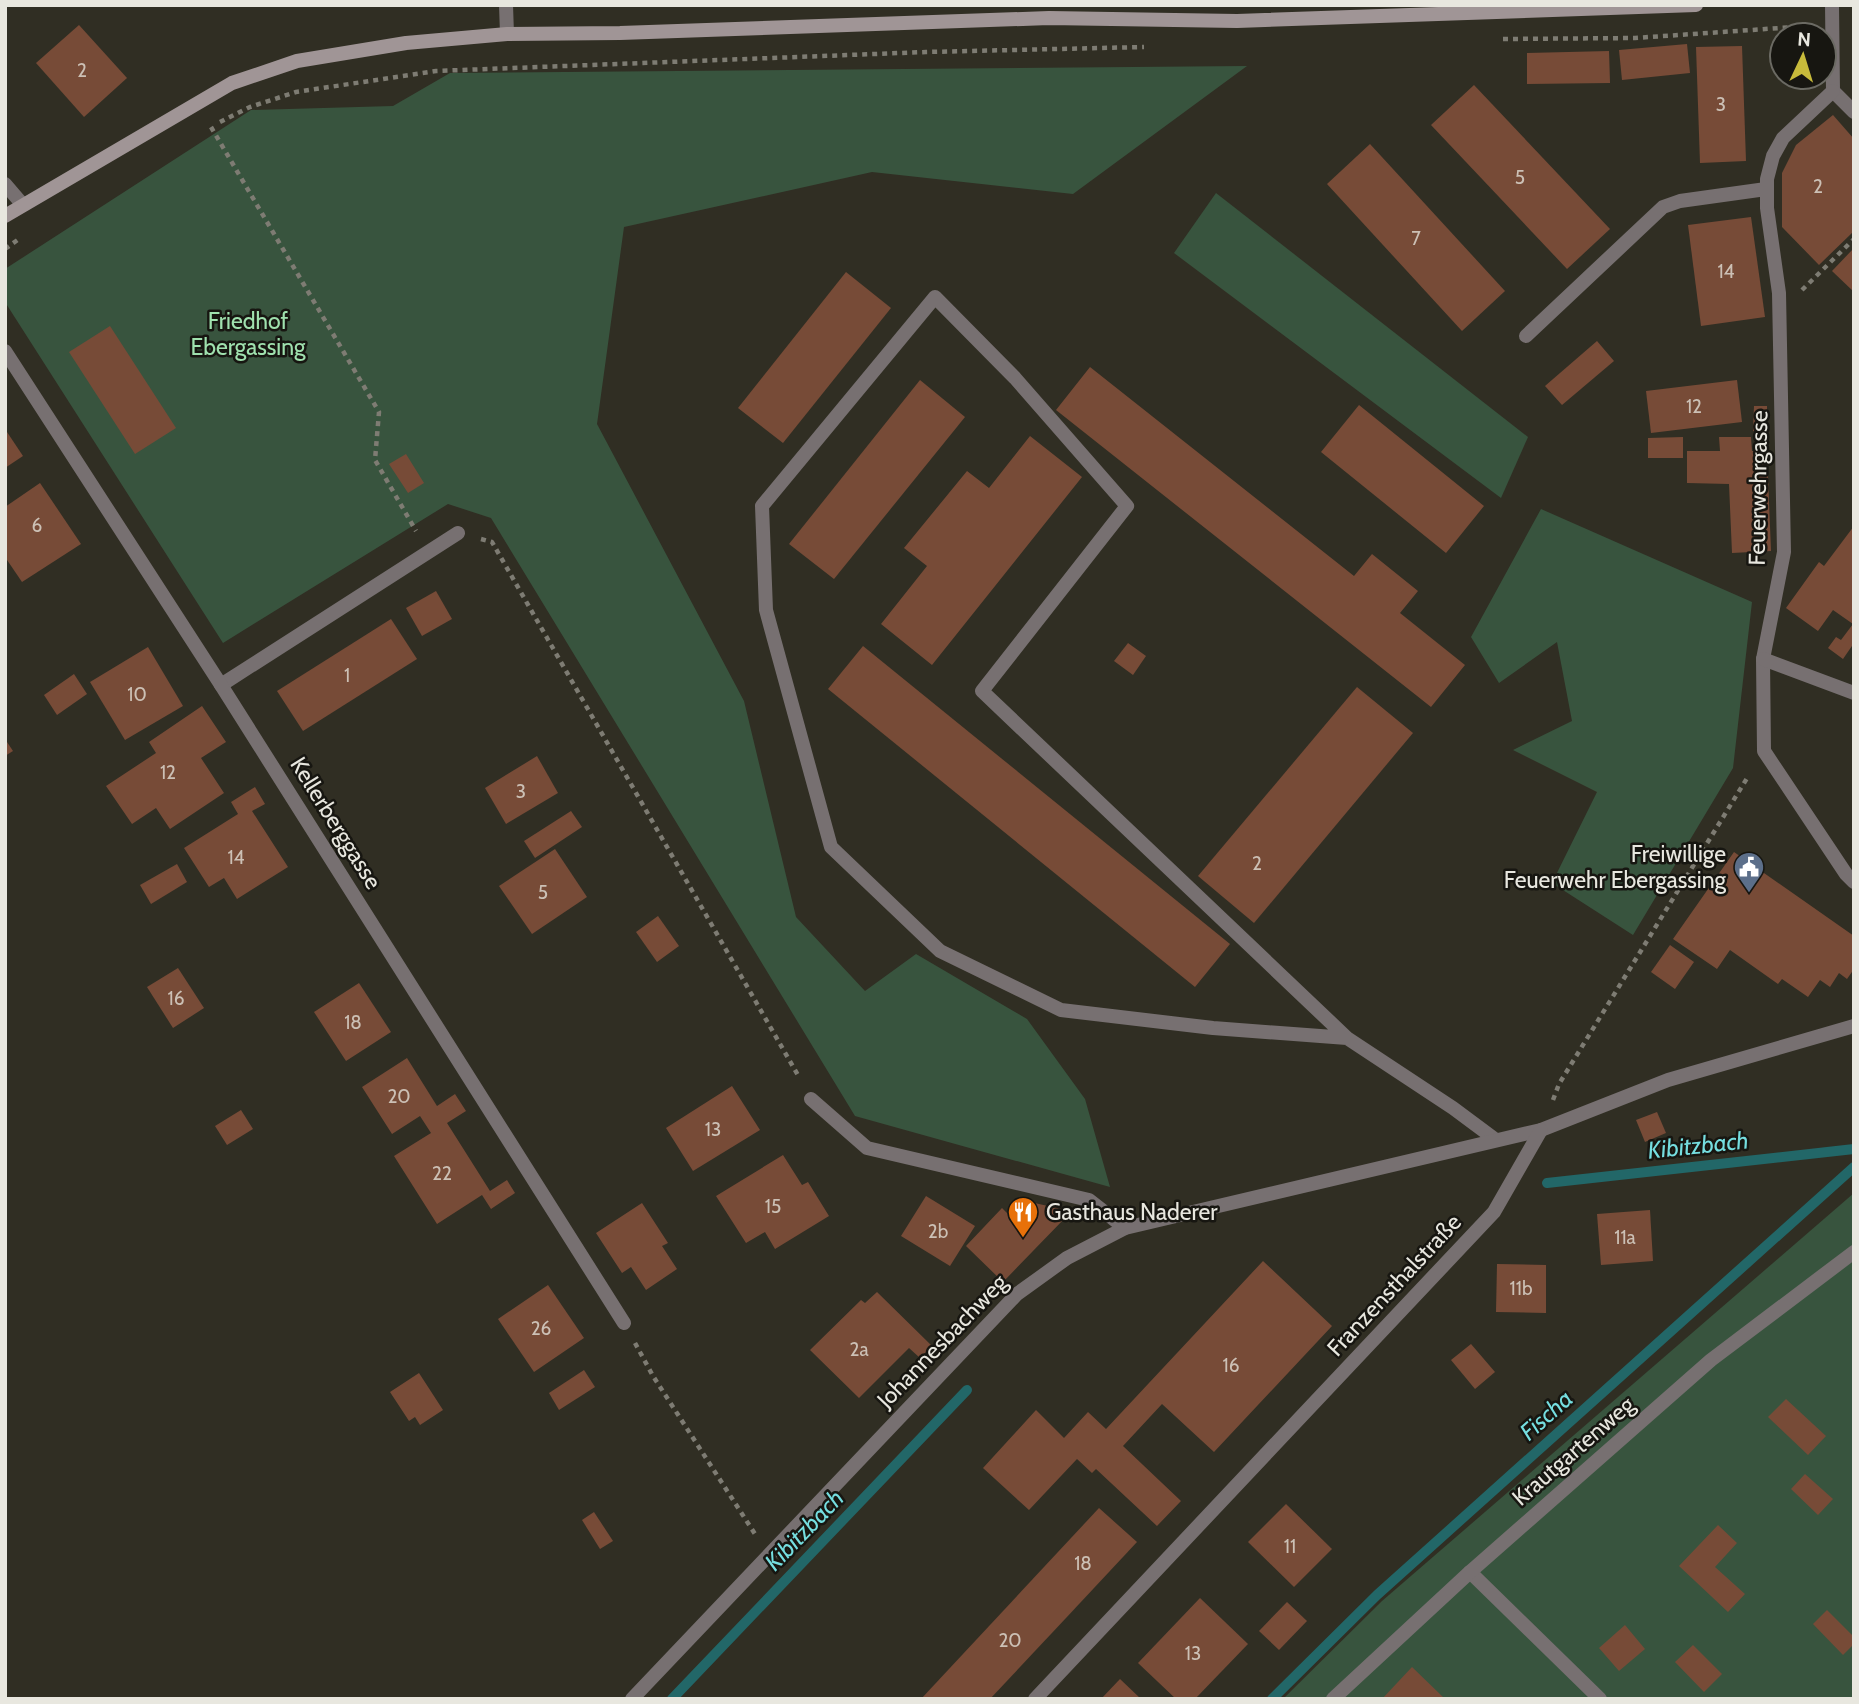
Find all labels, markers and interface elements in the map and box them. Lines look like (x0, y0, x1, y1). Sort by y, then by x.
north arrow (1768, 21, 1838, 91)
text: N (1797, 28, 1812, 51)
house number: 2 (77, 59, 87, 82)
house number: 3 (1716, 93, 1726, 116)
house number: 5 (1515, 166, 1525, 189)
house number: 2 (1813, 175, 1823, 198)
house number: 7 (1411, 227, 1421, 250)
house number: 14 (1717, 260, 1735, 283)
park label: Friedhof Ebergassing (190, 307, 306, 361)
house number: 12 (1686, 395, 1702, 418)
street label: Feuerwehrgasse (1743, 410, 1773, 566)
house number: 6 (32, 514, 42, 537)
house number: 1 (344, 664, 350, 687)
house number: 10 (127, 683, 147, 706)
street label: Kellerberggasse (284, 752, 388, 894)
house number: 12 (160, 761, 176, 784)
house number: 3 (516, 780, 526, 803)
place label: Freiwillige Feuerwehr Ebergassing (1504, 840, 1727, 894)
house number: 14 (227, 846, 245, 869)
public building icon: Freiwillige Feuerwehr Ebergassing (1732, 850, 1766, 894)
house number: 2 (1252, 852, 1262, 875)
house number: 5 (538, 881, 548, 904)
house number: 16 (168, 987, 185, 1010)
house number: 18 (344, 1011, 362, 1034)
house number: 20 (387, 1085, 411, 1108)
house number: 13 (705, 1118, 721, 1141)
water label: Kibitzbach (1646, 1125, 1750, 1165)
house number: 22 (432, 1162, 452, 1185)
house number: 15 (765, 1195, 781, 1218)
restaurant icon: Gasthaus Naderer (1006, 1195, 1040, 1239)
place label: Gasthaus Naderer (1046, 1198, 1218, 1226)
street label: Franzensthalstraße (1321, 1208, 1467, 1362)
house number: 2b (928, 1220, 948, 1243)
house number: 11a (1614, 1226, 1636, 1249)
street label: Johannesbachweg (870, 1268, 1013, 1414)
house number: 11b (1510, 1277, 1532, 1300)
house number: 26 (531, 1317, 551, 1340)
house number: 2a (849, 1338, 869, 1361)
house number: 16 (1223, 1354, 1240, 1377)
water label: Fischa (1514, 1384, 1578, 1446)
street label: Krautgartenweg (1506, 1390, 1640, 1512)
water label: Kibitzbach (758, 1484, 850, 1576)
house number: 11 (1284, 1535, 1296, 1558)
house number: 18 (1074, 1552, 1092, 1575)
house number: 20 (998, 1629, 1022, 1652)
house number: 13 (1185, 1642, 1201, 1665)

